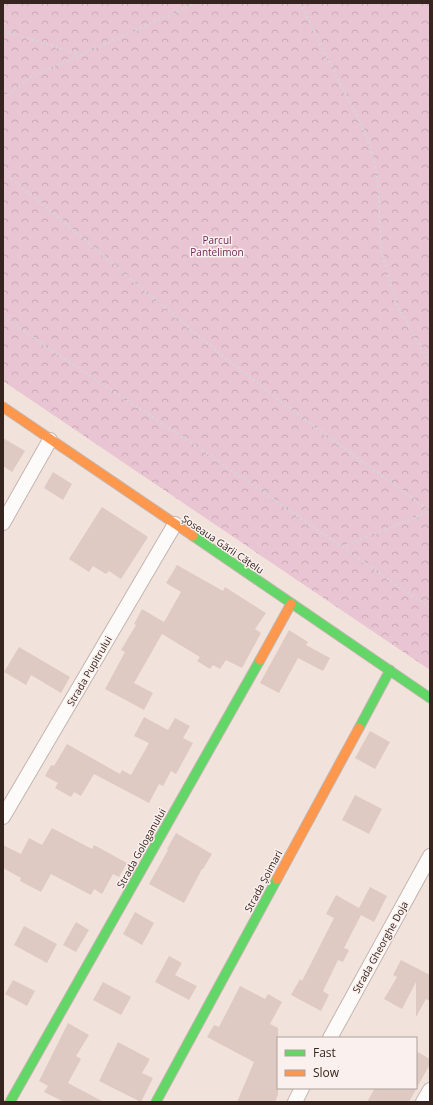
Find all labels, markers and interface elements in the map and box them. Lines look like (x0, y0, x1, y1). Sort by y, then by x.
park label: Parcul Pantelimon (190, 233, 244, 259)
street label: Șoseaua Gării Cățelu (179, 511, 267, 577)
street label: Strada Pupitrului (63, 633, 115, 709)
street label: Strada Gologanului (113, 806, 169, 890)
street label: Strada Șoimari (241, 848, 285, 914)
street label: Strada Gheorghe Doja (349, 898, 411, 996)
legend (277, 1037, 417, 1089)
text: Fast (313, 1044, 336, 1061)
text: Slow (313, 1064, 340, 1081)

